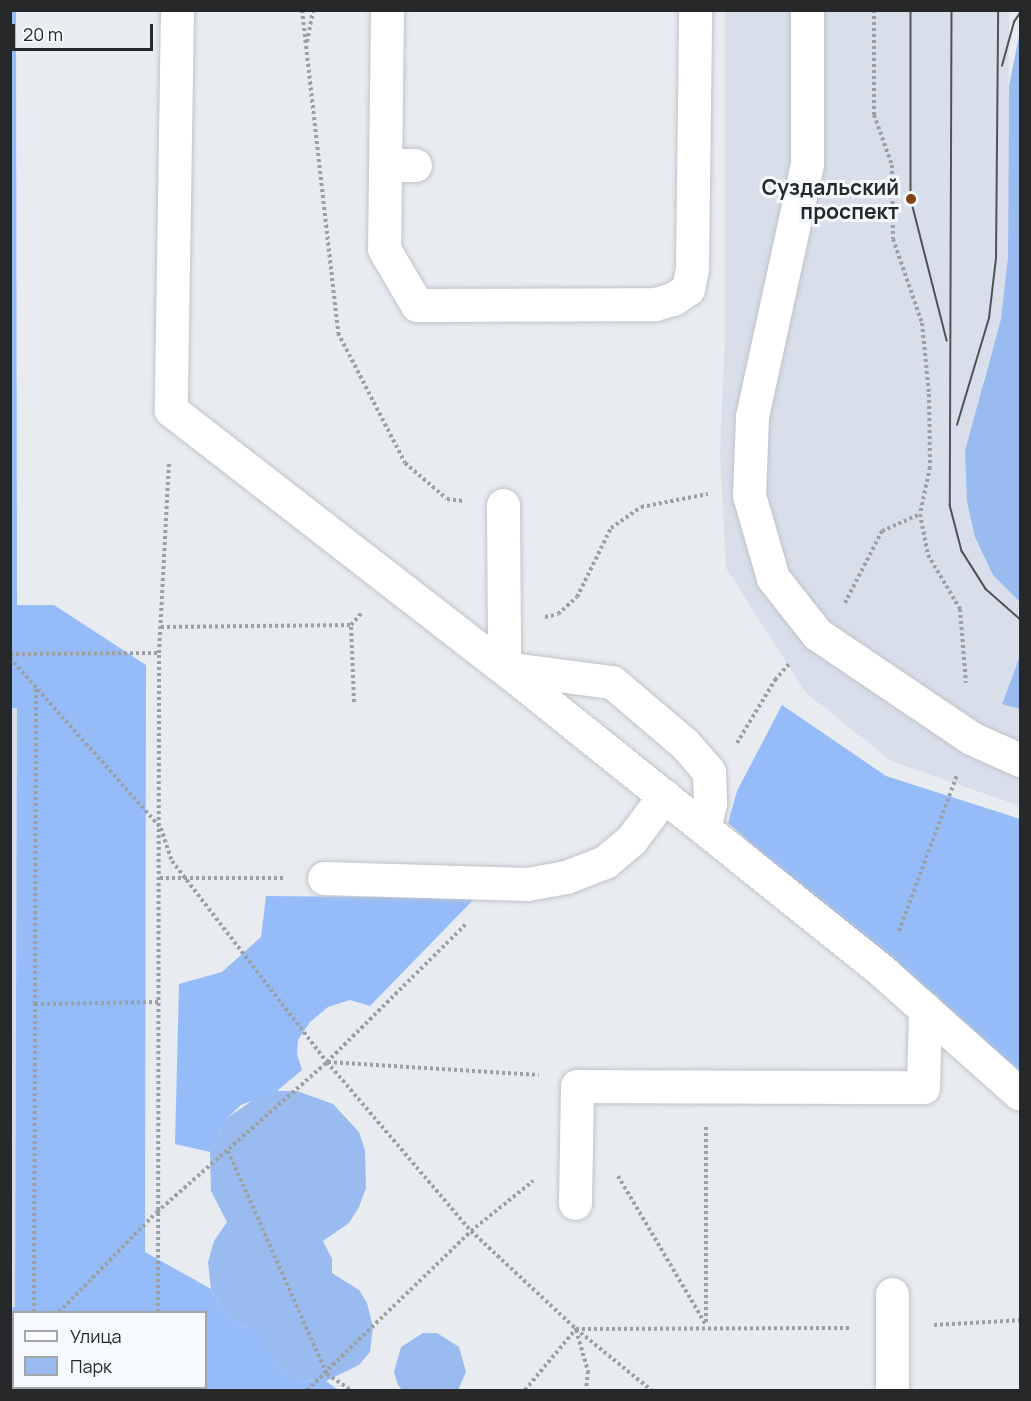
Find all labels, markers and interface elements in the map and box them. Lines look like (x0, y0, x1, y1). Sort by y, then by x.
scale bar (15, 12, 156, 50)
text: 20 m (23, 22, 63, 46)
place label: Суздальский проспект (762, 174, 899, 224)
marker: Суздальский проспект (904, 192, 918, 206)
legend (12, 1311, 207, 1389)
text: Улица (70, 1324, 122, 1348)
text: Парк (70, 1354, 112, 1378)

